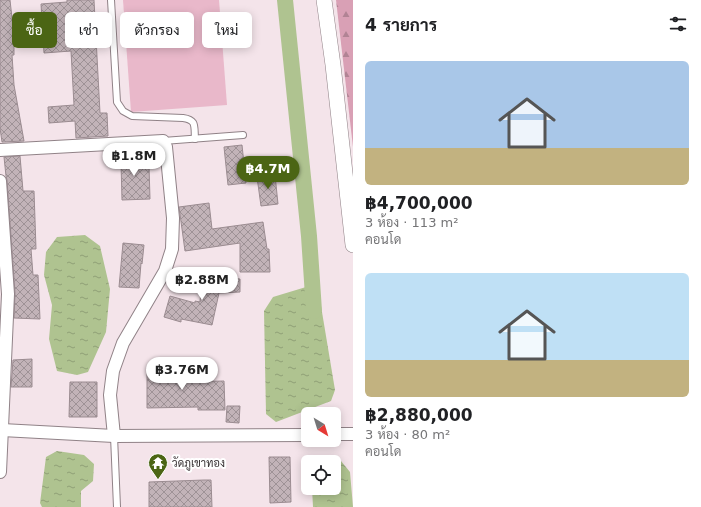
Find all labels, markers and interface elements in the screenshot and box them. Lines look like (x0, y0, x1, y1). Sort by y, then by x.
chip: ซื้อ (12, 12, 57, 48)
chip: เช่า (65, 12, 112, 48)
chip: ตัวกรอง (120, 12, 194, 48)
chip: ใหม่ (202, 12, 252, 48)
icon: filters (667, 13, 689, 35)
text: 4 รายการ (365, 15, 437, 35)
icon: home (491, 87, 563, 159)
pin: ฿1.8M (106, 143, 162, 177)
text: ฿1.8M (111, 148, 157, 163)
pin: ฿4.7M (240, 156, 296, 190)
text: ฿4.7M (245, 161, 291, 176)
text: ฿4,700,000 (365, 193, 473, 213)
text: 3 ห้อง · 113 m² (365, 215, 458, 230)
text: คอนโด (365, 232, 401, 247)
pin: ฿2.88M (169, 267, 235, 301)
text: ฿2.88M (175, 272, 229, 287)
icon: home (491, 299, 563, 371)
pin: ฿3.76M (149, 357, 215, 391)
text: ฿3.76M (155, 362, 209, 377)
text: ฿2,880,000 (365, 405, 473, 425)
north arrow (301, 407, 341, 447)
map controls (301, 407, 341, 495)
text: 3 ห้อง · 80 m² (365, 427, 450, 442)
text: คอนโด (365, 444, 401, 459)
temple icon: วัดภูเขาทอง (147, 452, 169, 480)
button: locate (301, 455, 341, 495)
place label: วัดภูเขาทอง (172, 456, 225, 471)

